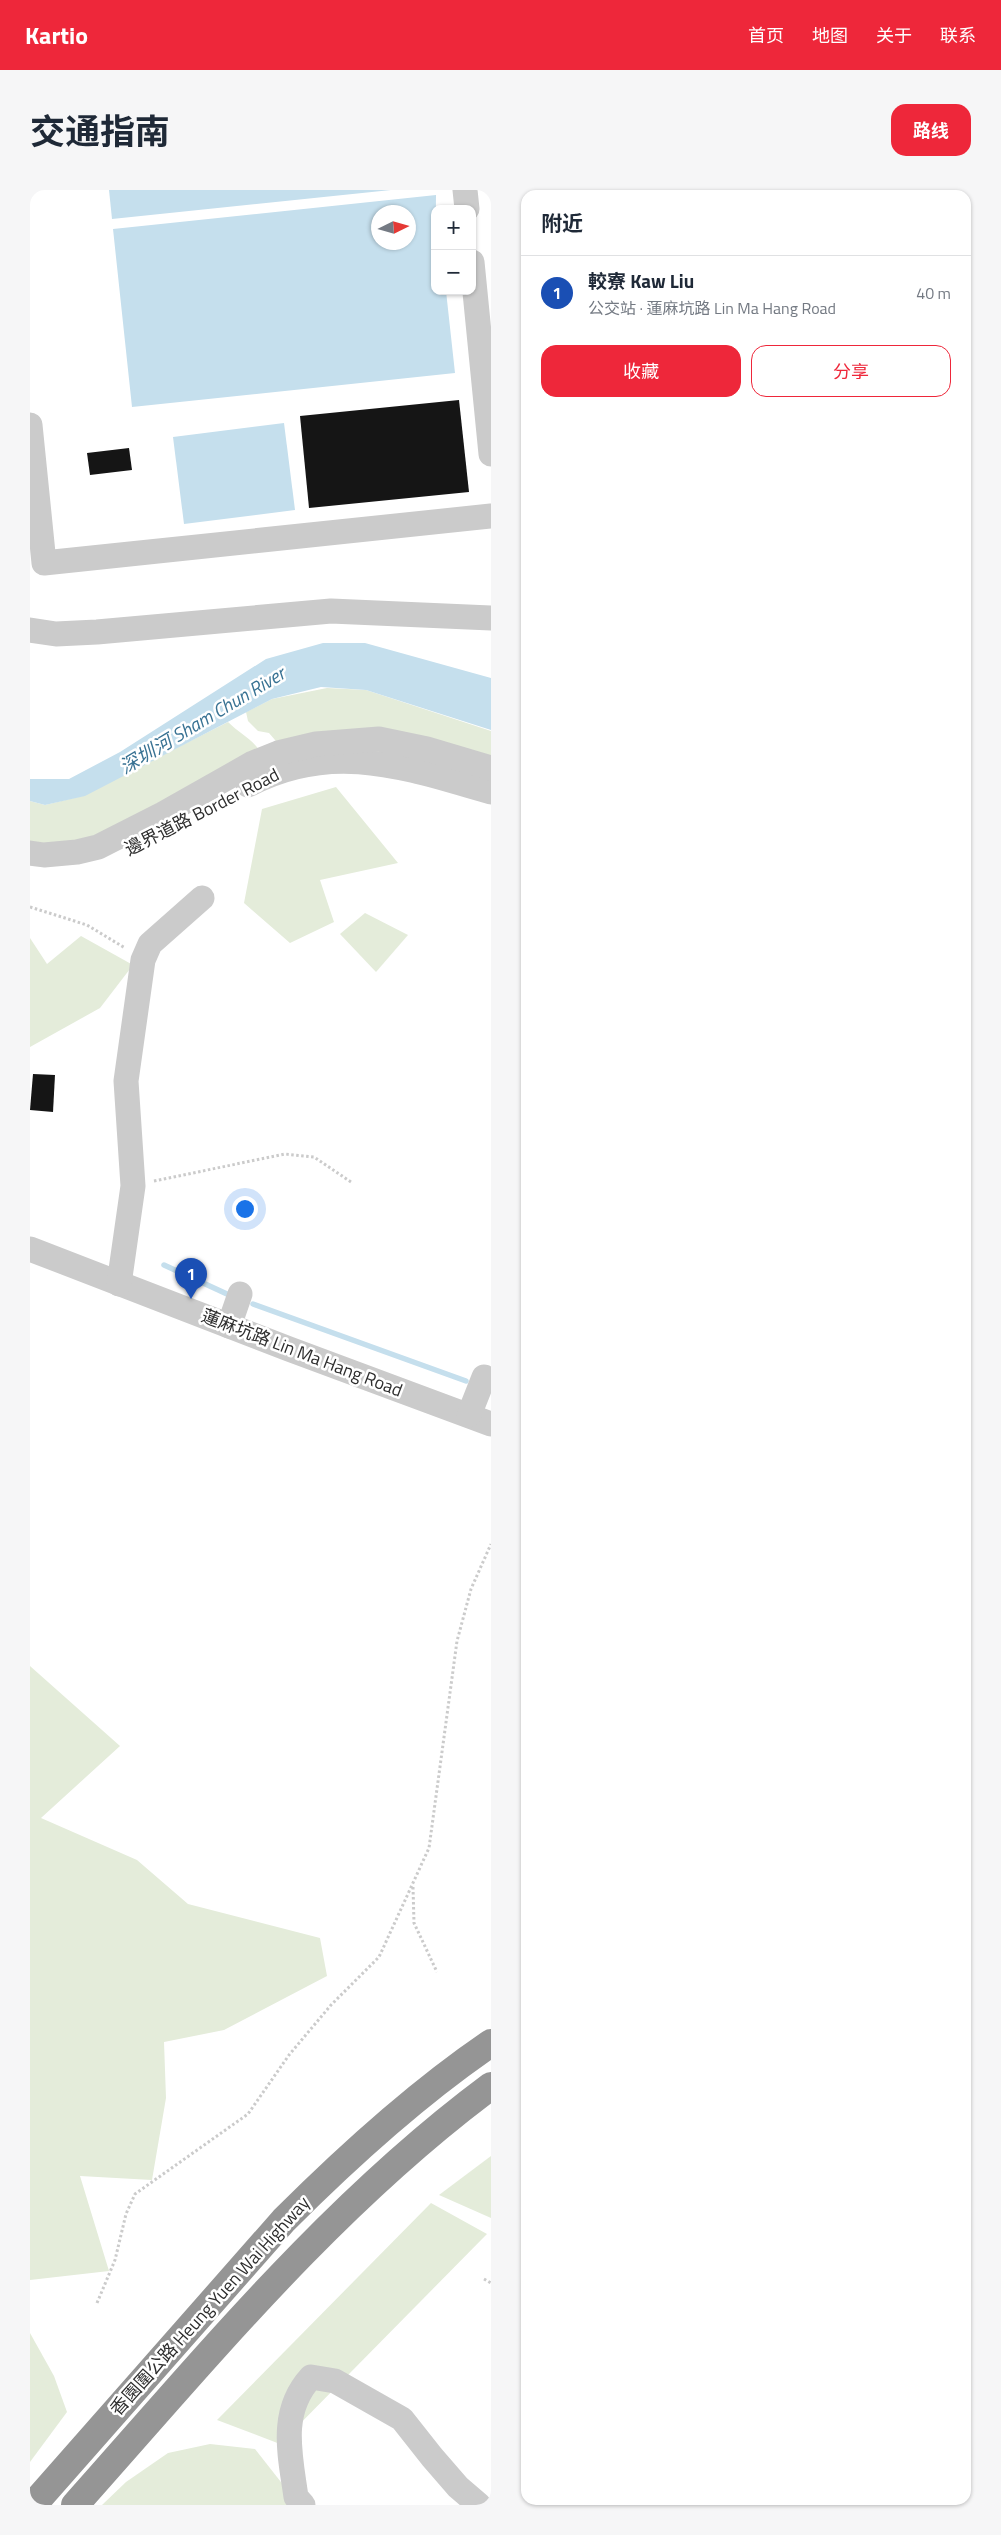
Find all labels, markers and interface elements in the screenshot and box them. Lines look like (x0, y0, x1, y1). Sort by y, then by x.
text: Kartio (25, 17, 88, 53)
text: 首页 (748, 22, 784, 49)
text: 地图 (812, 22, 848, 49)
text: 关于 (876, 22, 912, 49)
text: 联系 (940, 22, 976, 49)
text: 交通指南 (30, 104, 170, 158)
button: 路线 (891, 104, 971, 156)
north arrow (371, 205, 416, 250)
map controls (431, 205, 476, 295)
button: + (431, 205, 476, 250)
text: 附近 (541, 207, 583, 239)
button: − (431, 250, 476, 295)
text: 較寮 Kaw Liu (588, 266, 694, 295)
text: 1 (553, 281, 561, 305)
text: 40 m (916, 281, 951, 305)
text: 公交站 · 蓮麻坑路 Lin Ma Hang Road (588, 296, 836, 320)
button: 收藏 (541, 345, 741, 397)
button: 分享 (751, 345, 951, 397)
water label: 深圳河 Sham Chun River (113, 658, 292, 781)
street label: 邊界道路 Border Road (120, 761, 284, 862)
your location (232, 1196, 258, 1222)
pin: 1 (175, 1258, 207, 1299)
street label: 蓮麻坑路 Lin Ma Hang Road (198, 1302, 407, 1403)
street label: 香園圍公路 Heung Yuen Wai Highway (104, 2190, 316, 2421)

